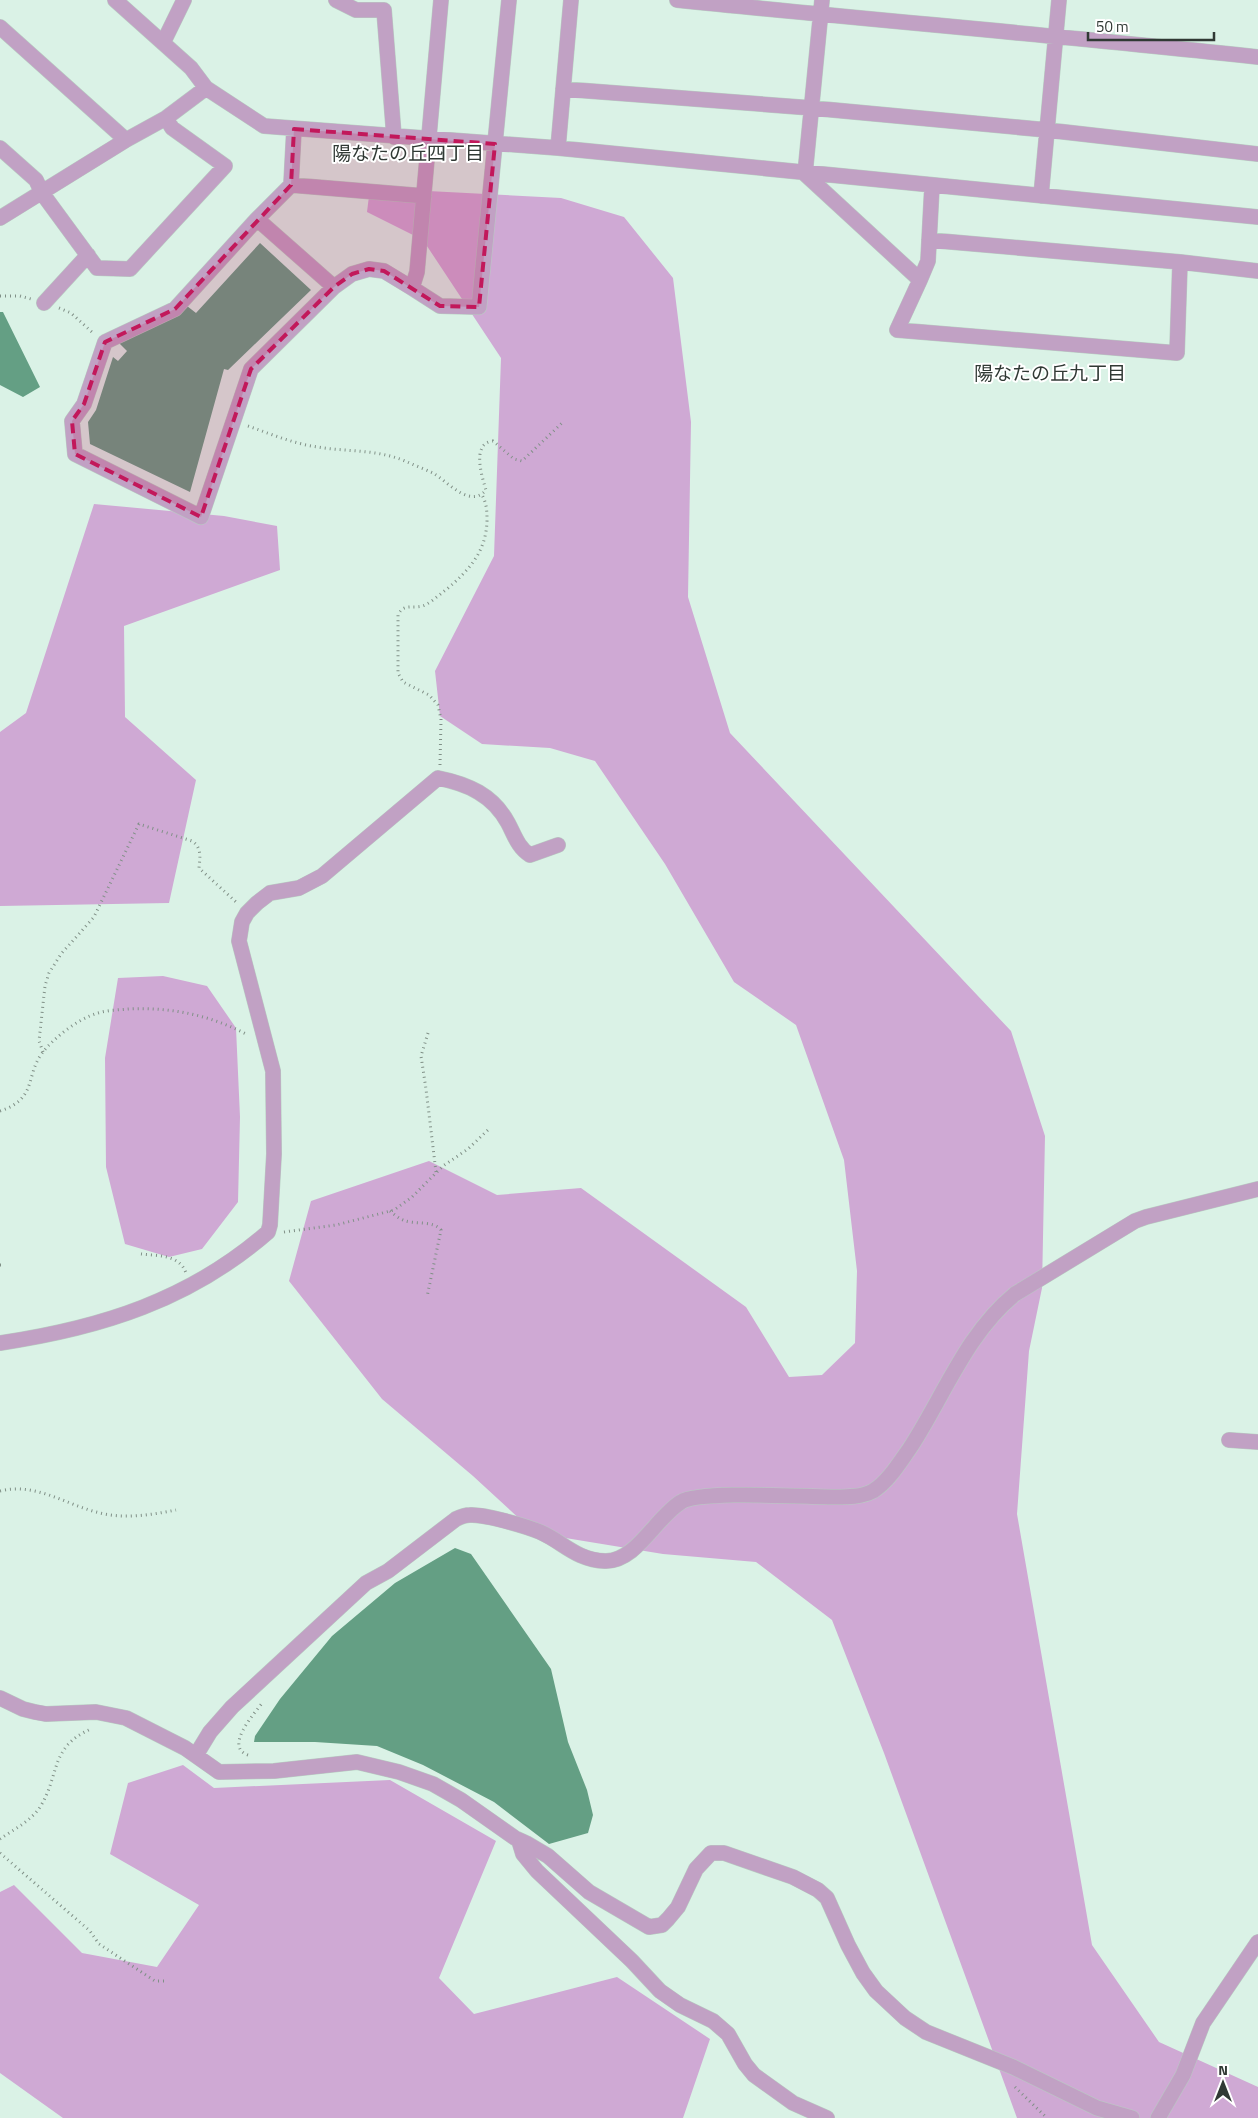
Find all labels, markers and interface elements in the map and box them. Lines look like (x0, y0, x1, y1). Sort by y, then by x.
scale bar (1088, 10, 1214, 42)
text: 50 m (1096, 15, 1129, 38)
district label: 陽なたの丘四丁目 (332, 138, 484, 167)
district label: 陽なたの丘九丁目 (974, 358, 1126, 387)
north arrow (1198, 2058, 1248, 2108)
text: N (1218, 2059, 1228, 2080)

